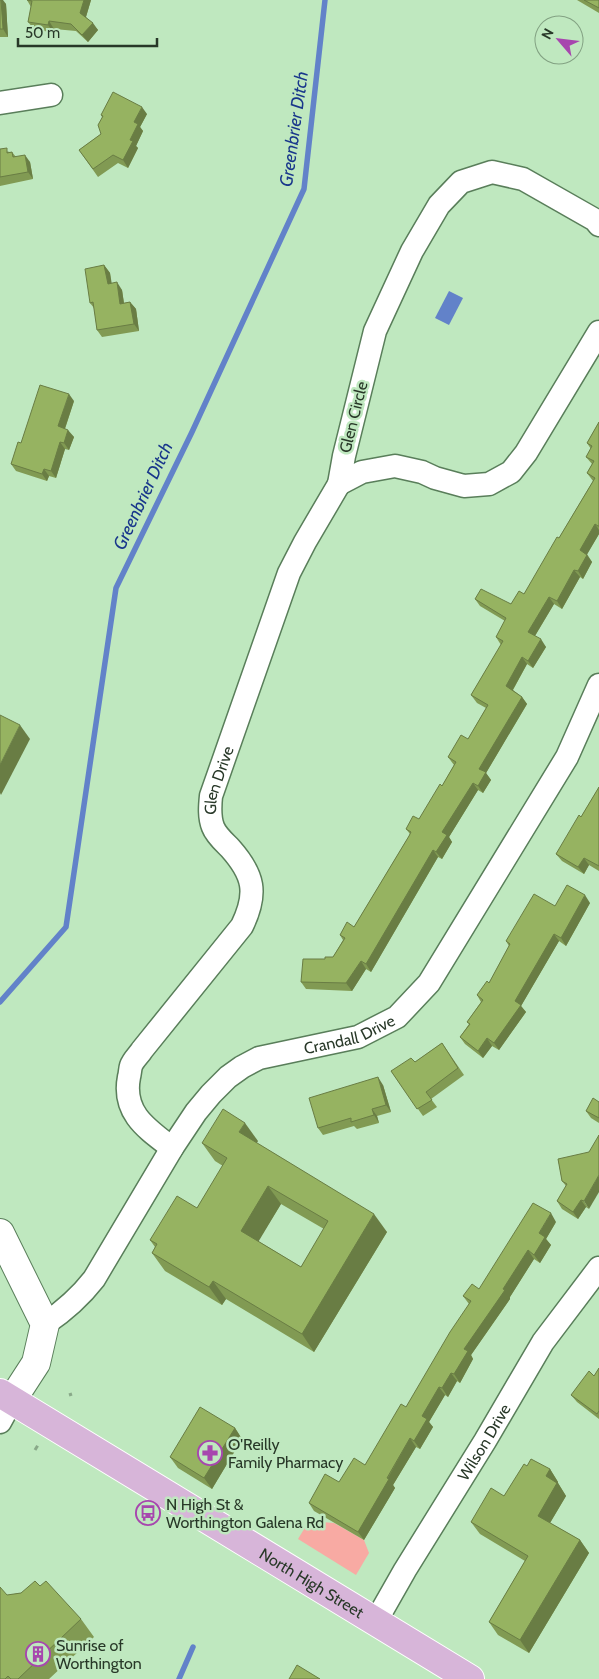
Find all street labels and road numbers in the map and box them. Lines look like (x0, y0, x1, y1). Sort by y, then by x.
street label: Glen Circle (335, 379, 372, 455)
street label: Glen Drive (201, 744, 238, 815)
street label: Crandall Drive (302, 1011, 398, 1058)
street label: Wilson Drive (454, 1401, 515, 1484)
street label: North High Street (256, 1544, 368, 1622)

